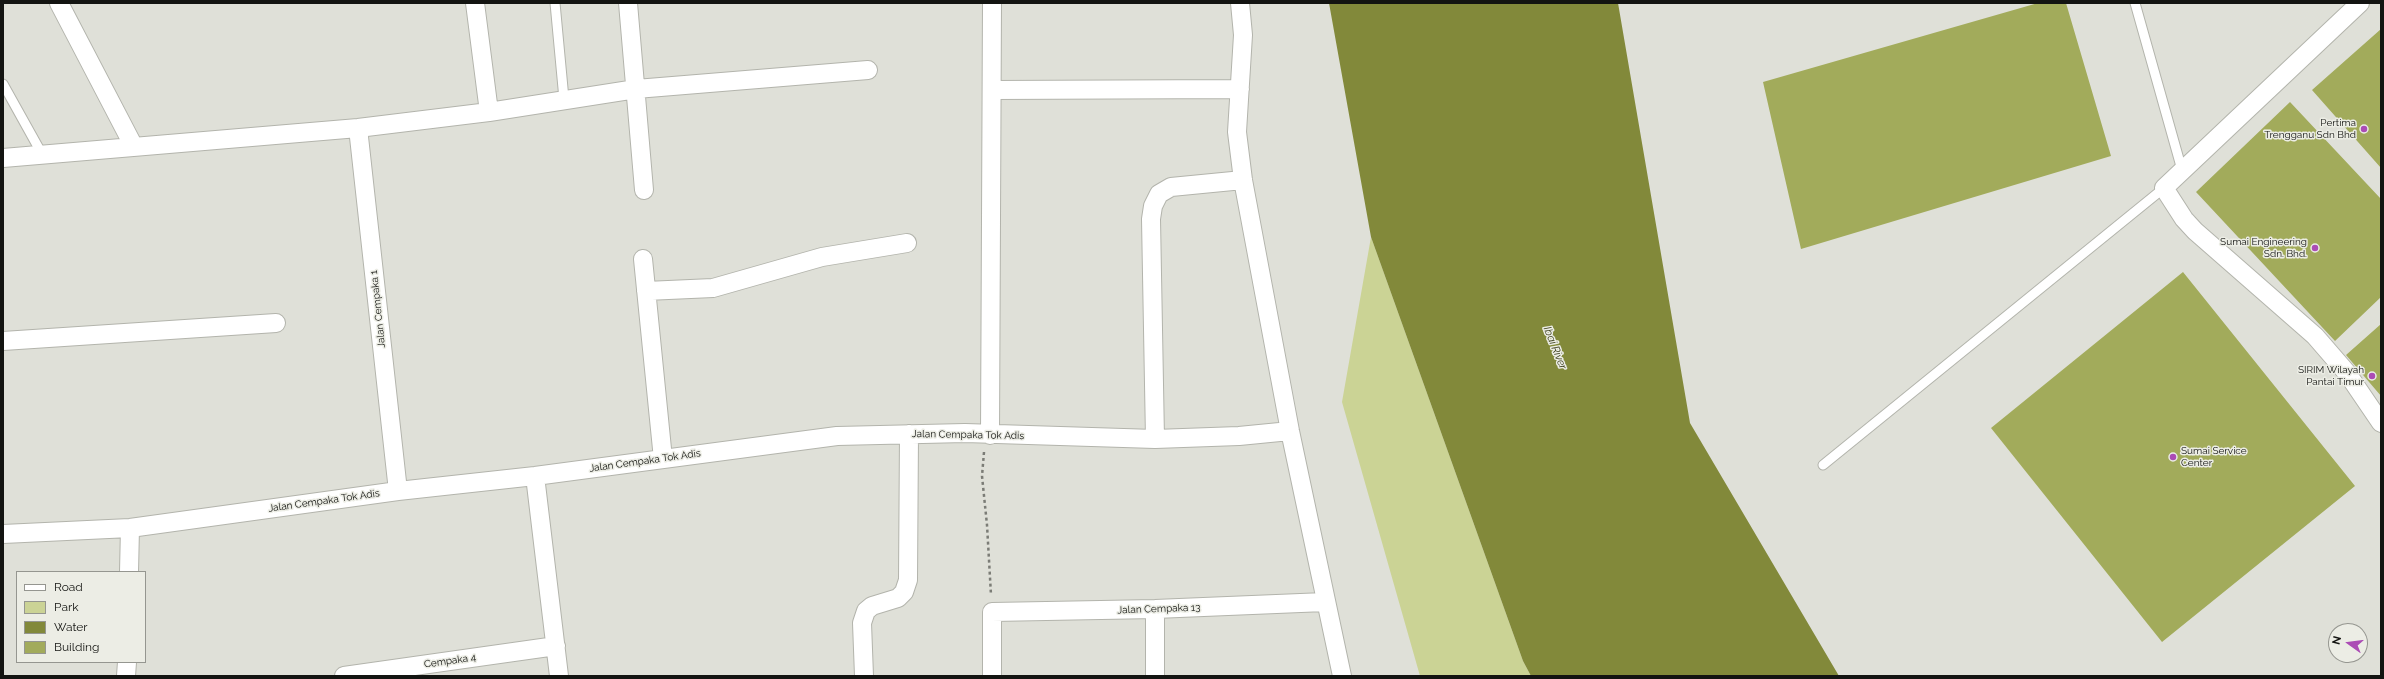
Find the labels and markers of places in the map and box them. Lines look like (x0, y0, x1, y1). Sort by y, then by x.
place label: Pertima Trengganu Sdn Bhd (2264, 117, 2356, 140)
marker: Pertima Trengganu Sdn Bhd (2359, 124, 2369, 134)
place label: Sumai Engineering Sdn. Bhd. (2220, 236, 2307, 260)
marker: Sumai Engineering Sdn. Bhd. (2310, 243, 2320, 253)
place label: SIRIM Wilayah Pantai Timur (2298, 364, 2364, 388)
marker: SIRIM Wilayah Pantai Timur (2367, 371, 2377, 381)
place label: Sumai Service Center (2181, 445, 2247, 468)
marker: Sumai Service Center (2168, 452, 2178, 462)

